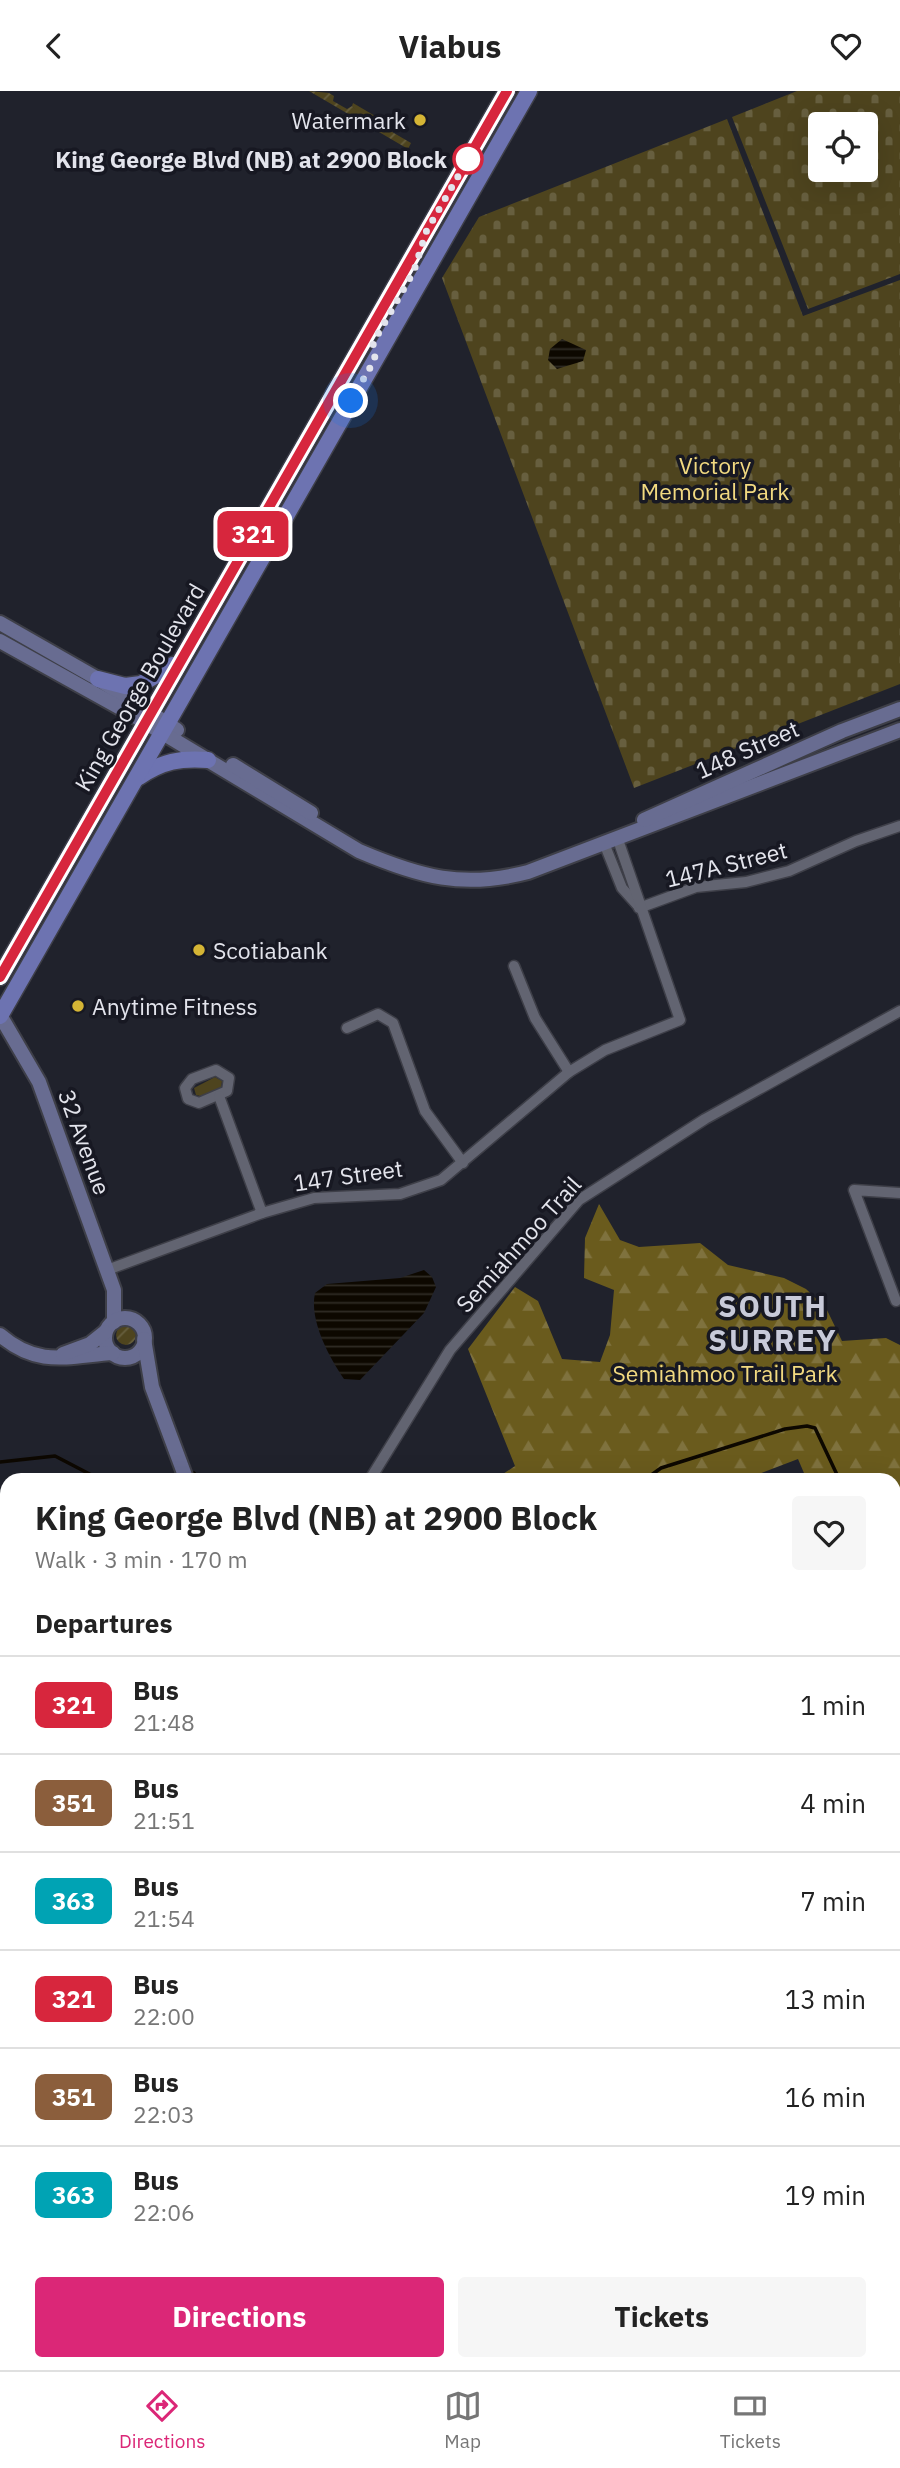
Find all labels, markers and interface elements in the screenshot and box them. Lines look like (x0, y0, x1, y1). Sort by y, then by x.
text: Viabus (399, 25, 501, 67)
icon: back (35, 27, 73, 65)
icon: heart (827, 27, 865, 65)
place label: Watermark (291, 105, 406, 135)
marker: Watermark (412, 112, 428, 128)
map controls (808, 112, 878, 182)
button: locate (808, 112, 878, 182)
place label: King George Blvd (NB) at 2900 Block (55, 144, 448, 174)
marker: King George Blvd (NB) at 2900 Block (453, 144, 483, 174)
your location (333, 383, 368, 418)
park label: Victory Memorial Park (641, 450, 789, 506)
line badge: 321 (213, 511, 293, 557)
text: 321 (231, 518, 275, 550)
street label: King George Boulevard (67, 578, 211, 796)
street label: 148 Street (691, 713, 803, 785)
street label: 147A Street (662, 834, 790, 894)
place label: Scotiabank (213, 935, 328, 965)
marker: Scotiabank (191, 942, 207, 958)
place label: Anytime Fitness (92, 991, 258, 1021)
marker: Anytime Fitness (70, 998, 86, 1014)
street label: 32 Avenue (52, 1085, 118, 1199)
street label: 147 Street (291, 1152, 405, 1198)
street label: Semiahmoo Trail (449, 1170, 587, 1318)
district label: SOUTH SURREY (708, 1286, 838, 1359)
park label: Semiahmoo Trail Park (612, 1358, 838, 1388)
text: King George Blvd (NB) at 2900 Block (35, 1496, 597, 1539)
button: heart (792, 1496, 866, 1570)
text: Walk · 3 min · 170 m (35, 1544, 248, 1574)
text: Departures (35, 1606, 173, 1640)
text: Bus (133, 1673, 179, 1707)
text: 1 min (800, 1688, 866, 1722)
text: 321 (52, 1689, 95, 1721)
text: 21:48 (133, 1707, 195, 1737)
text: Bus (133, 1771, 179, 1805)
text: 4 min (800, 1786, 866, 1820)
text: 351 (52, 1787, 95, 1819)
text: 21:51 (133, 1805, 195, 1835)
text: Bus (133, 1869, 179, 1903)
text: 7 min (800, 1884, 866, 1918)
text: 363 (52, 1885, 95, 1917)
text: 21:54 (133, 1903, 195, 1933)
text: Bus (133, 1967, 179, 2001)
text: 13 min (785, 1982, 866, 2016)
text: 321 (52, 1983, 95, 2015)
text: 22:00 (133, 2001, 195, 2031)
text: Bus (133, 2065, 179, 2099)
text: 16 min (785, 2080, 866, 2114)
text: 351 (52, 2081, 95, 2113)
text: 22:03 (133, 2099, 195, 2129)
text: Bus (133, 2163, 179, 2197)
text: 19 min (785, 2178, 866, 2212)
text: 363 (52, 2179, 95, 2211)
text: 22:06 (133, 2197, 195, 2227)
button: Directions (35, 2277, 444, 2357)
button: Tickets (458, 2277, 866, 2357)
tab: Directions (119, 2387, 206, 2453)
tab: Map (444, 2387, 482, 2453)
tab: Tickets (720, 2387, 781, 2453)

